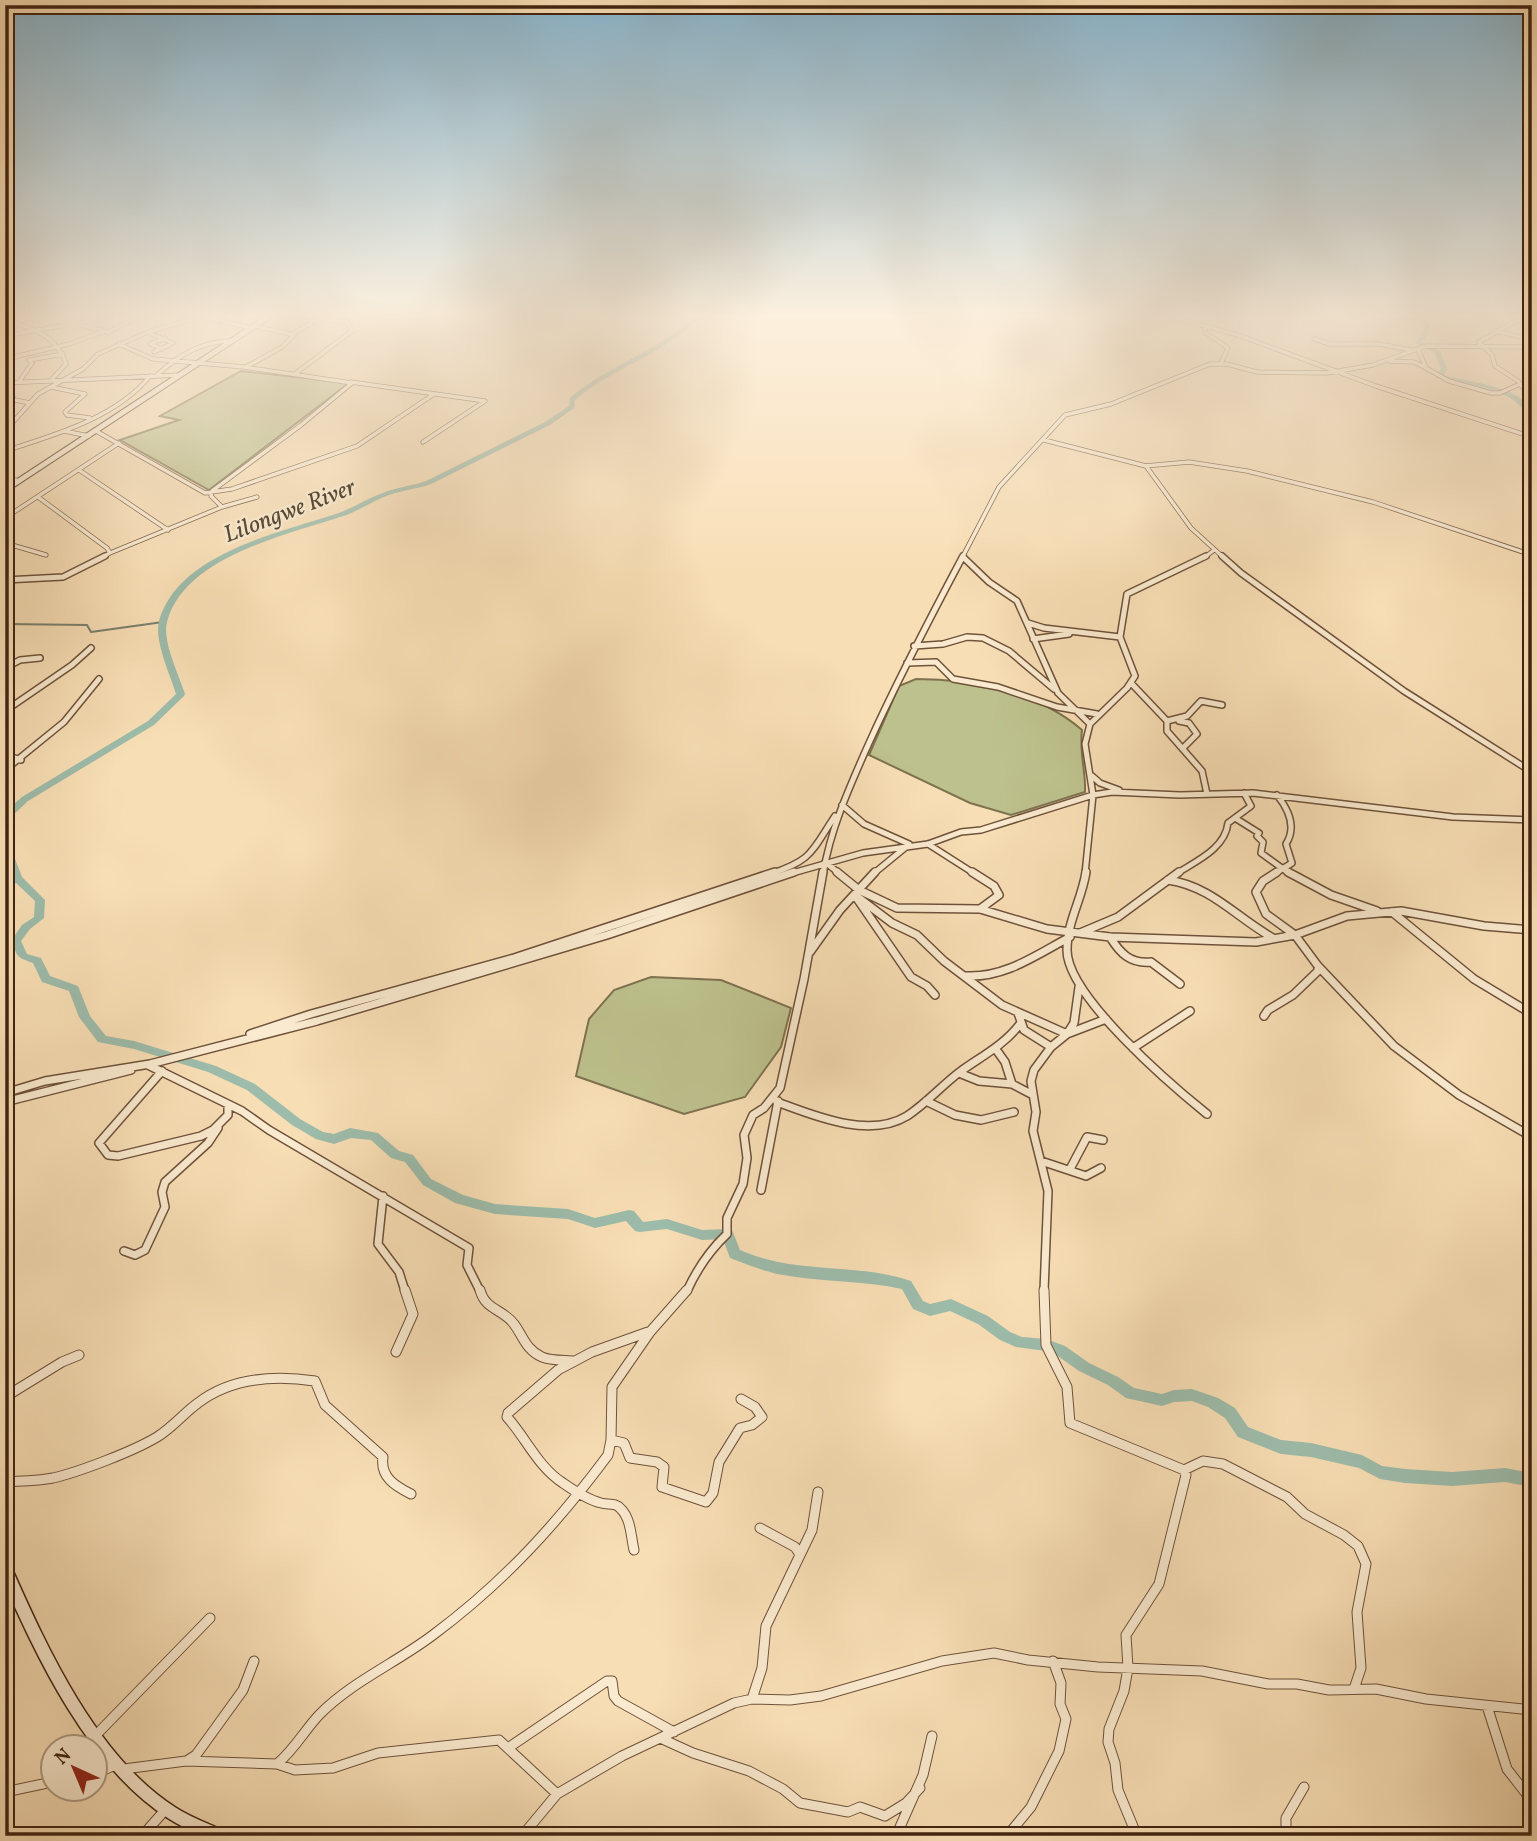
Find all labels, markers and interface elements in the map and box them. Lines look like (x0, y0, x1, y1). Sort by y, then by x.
water label: Lilongwe River (219, 471, 362, 553)
north arrow (38, 1732, 108, 1802)
text: N (50, 1743, 78, 1771)

